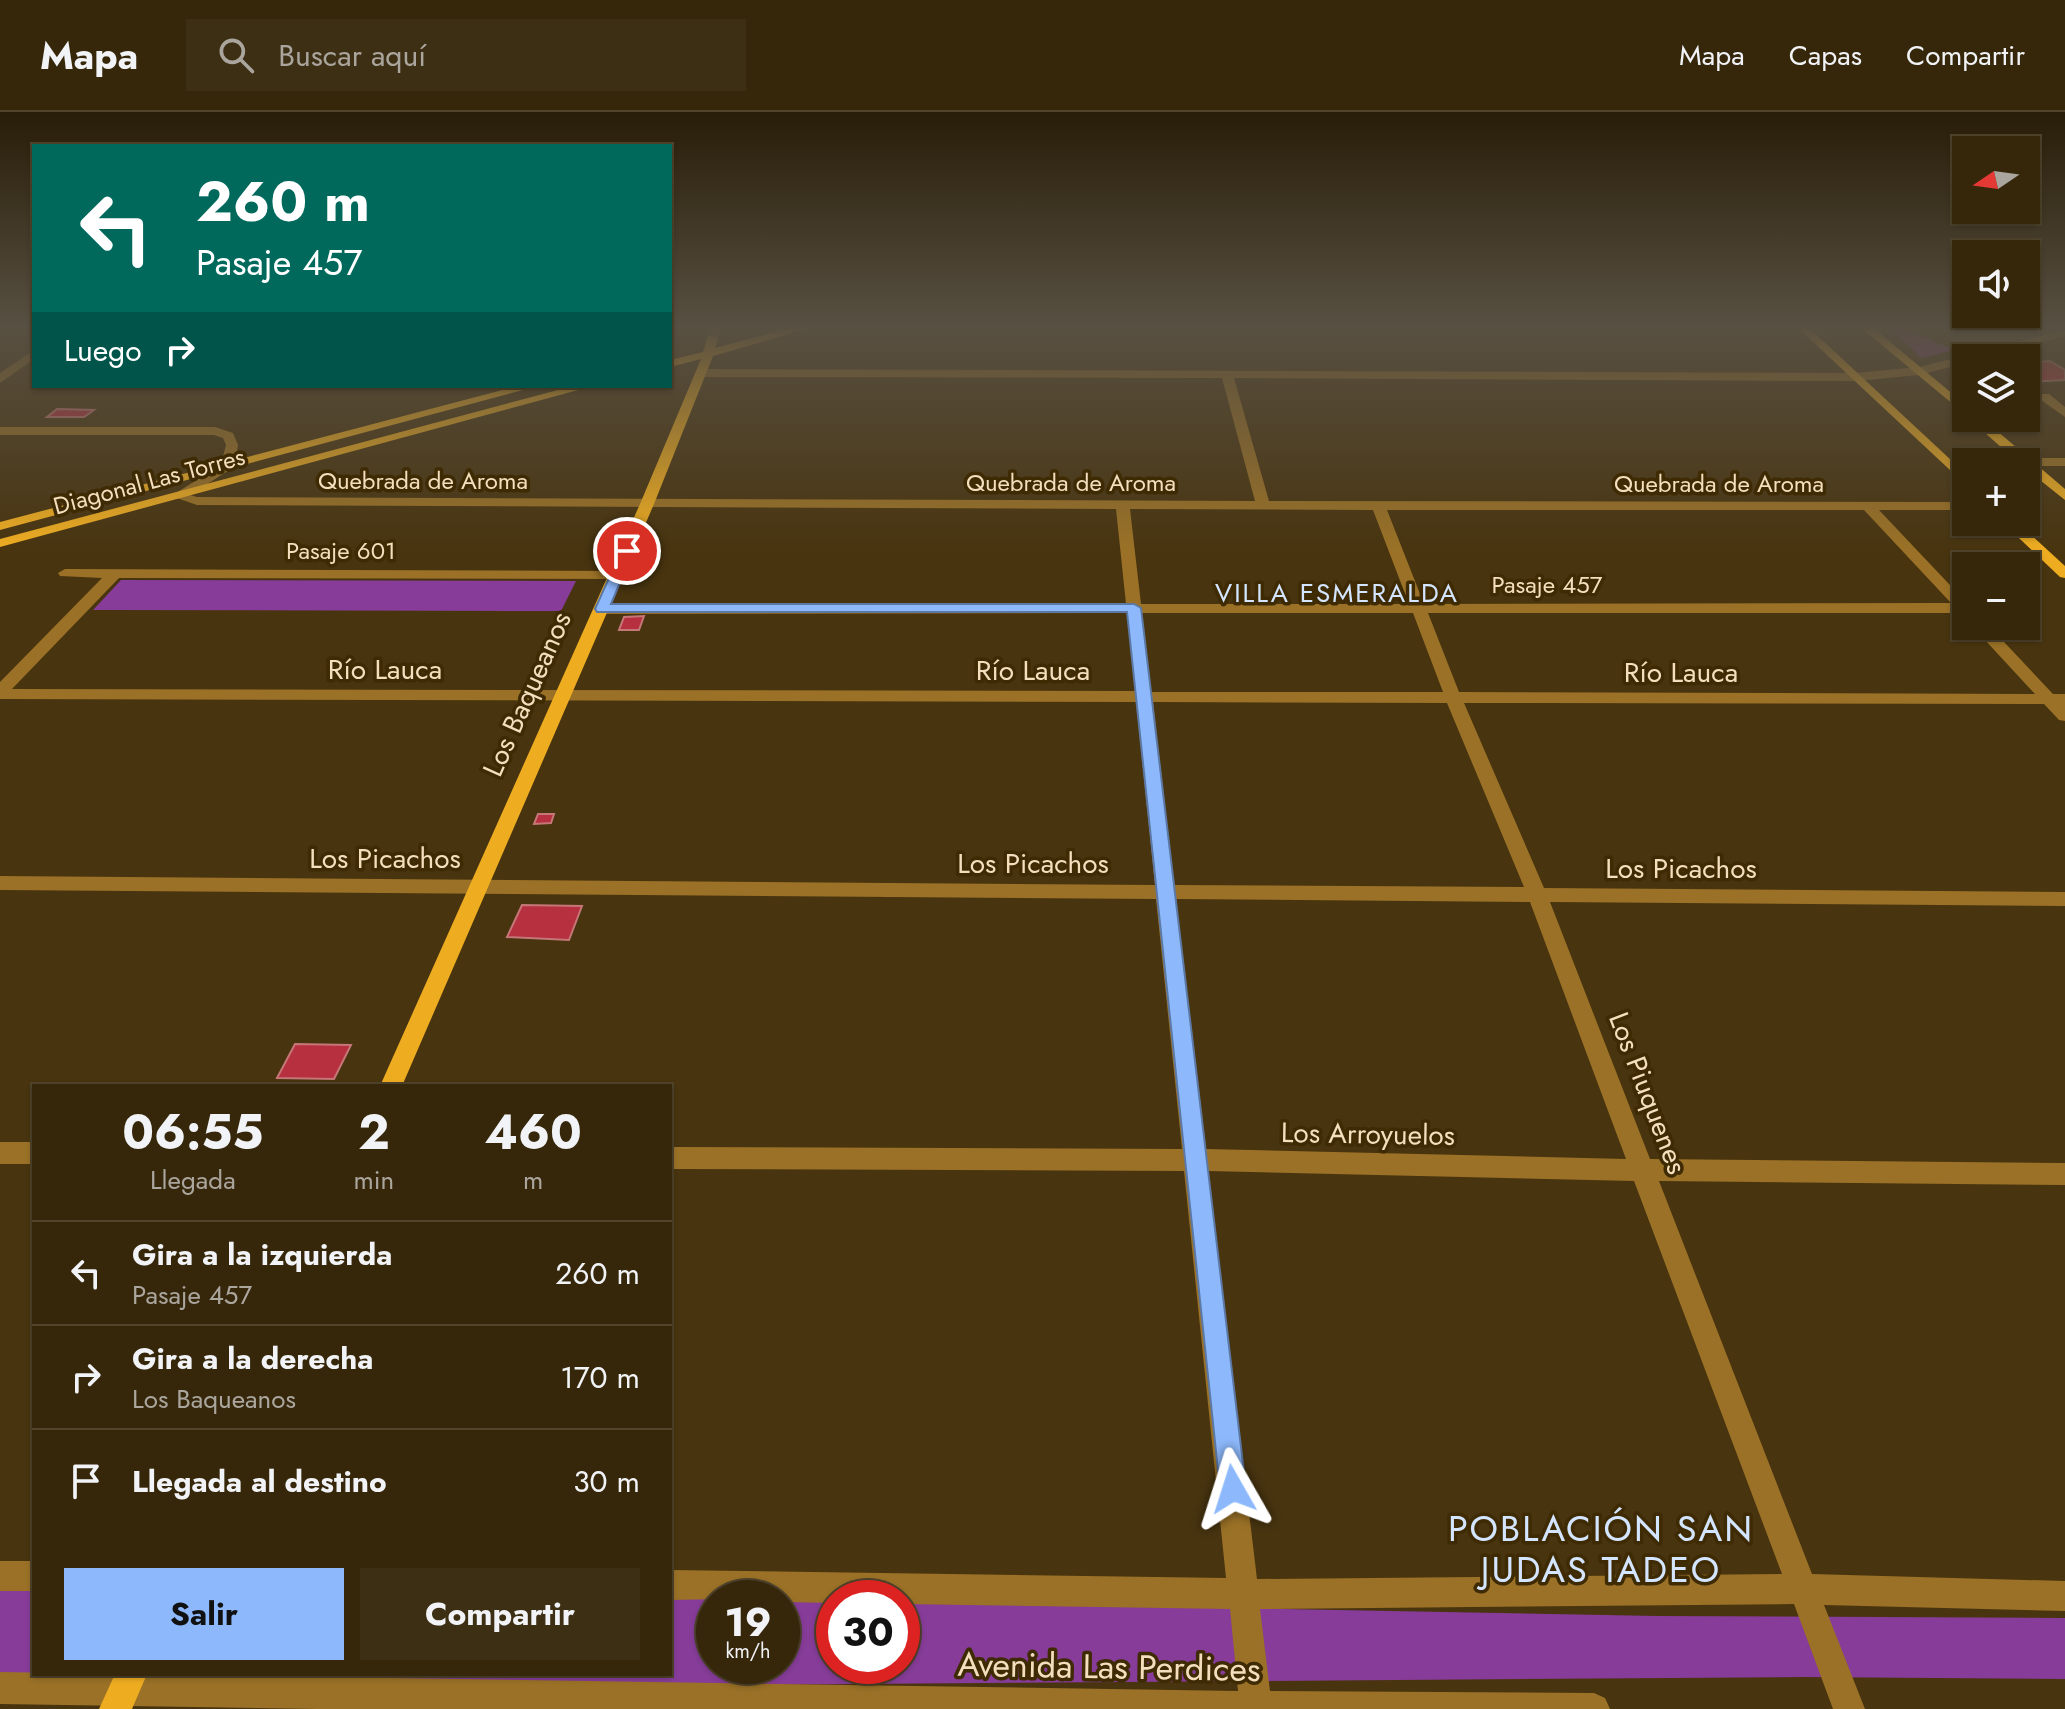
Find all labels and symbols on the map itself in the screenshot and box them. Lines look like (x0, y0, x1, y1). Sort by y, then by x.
north arrow (1952, 136, 2040, 224)
street label: Diagonal Las Torres (49, 439, 249, 523)
street label: Quebrada de Aroma (318, 463, 528, 498)
street label: Quebrada de Aroma (966, 465, 1176, 500)
street label: Quebrada de Aroma (1614, 466, 1824, 501)
pin (593, 517, 661, 585)
street label: Pasaje 601 (286, 533, 396, 568)
street label: Pasaje 457 (1492, 567, 1603, 602)
district label: VILLA ESMERALDA (1215, 574, 1459, 612)
street label: Los Baqueanos (472, 605, 582, 783)
street label: Río Lauca (328, 649, 442, 690)
street label: Río Lauca (976, 650, 1090, 691)
street label: Río Lauca (1624, 652, 1738, 693)
street label: Los Picachos (309, 838, 461, 879)
street label: Los Picachos (957, 843, 1109, 884)
street label: Los Picachos (1605, 848, 1757, 889)
street label: Los Piuquenes (1598, 1006, 1698, 1180)
street label: Los Arroyuelos (1281, 1112, 1455, 1156)
position arrow (1191, 1447, 1275, 1531)
district label: POBLACIÓN SAN JUDAS TADEO (1448, 1502, 1754, 1595)
speed limit sign: 30 (816, 1580, 920, 1684)
street label: Avenida Las Perdices (957, 1640, 1261, 1694)

